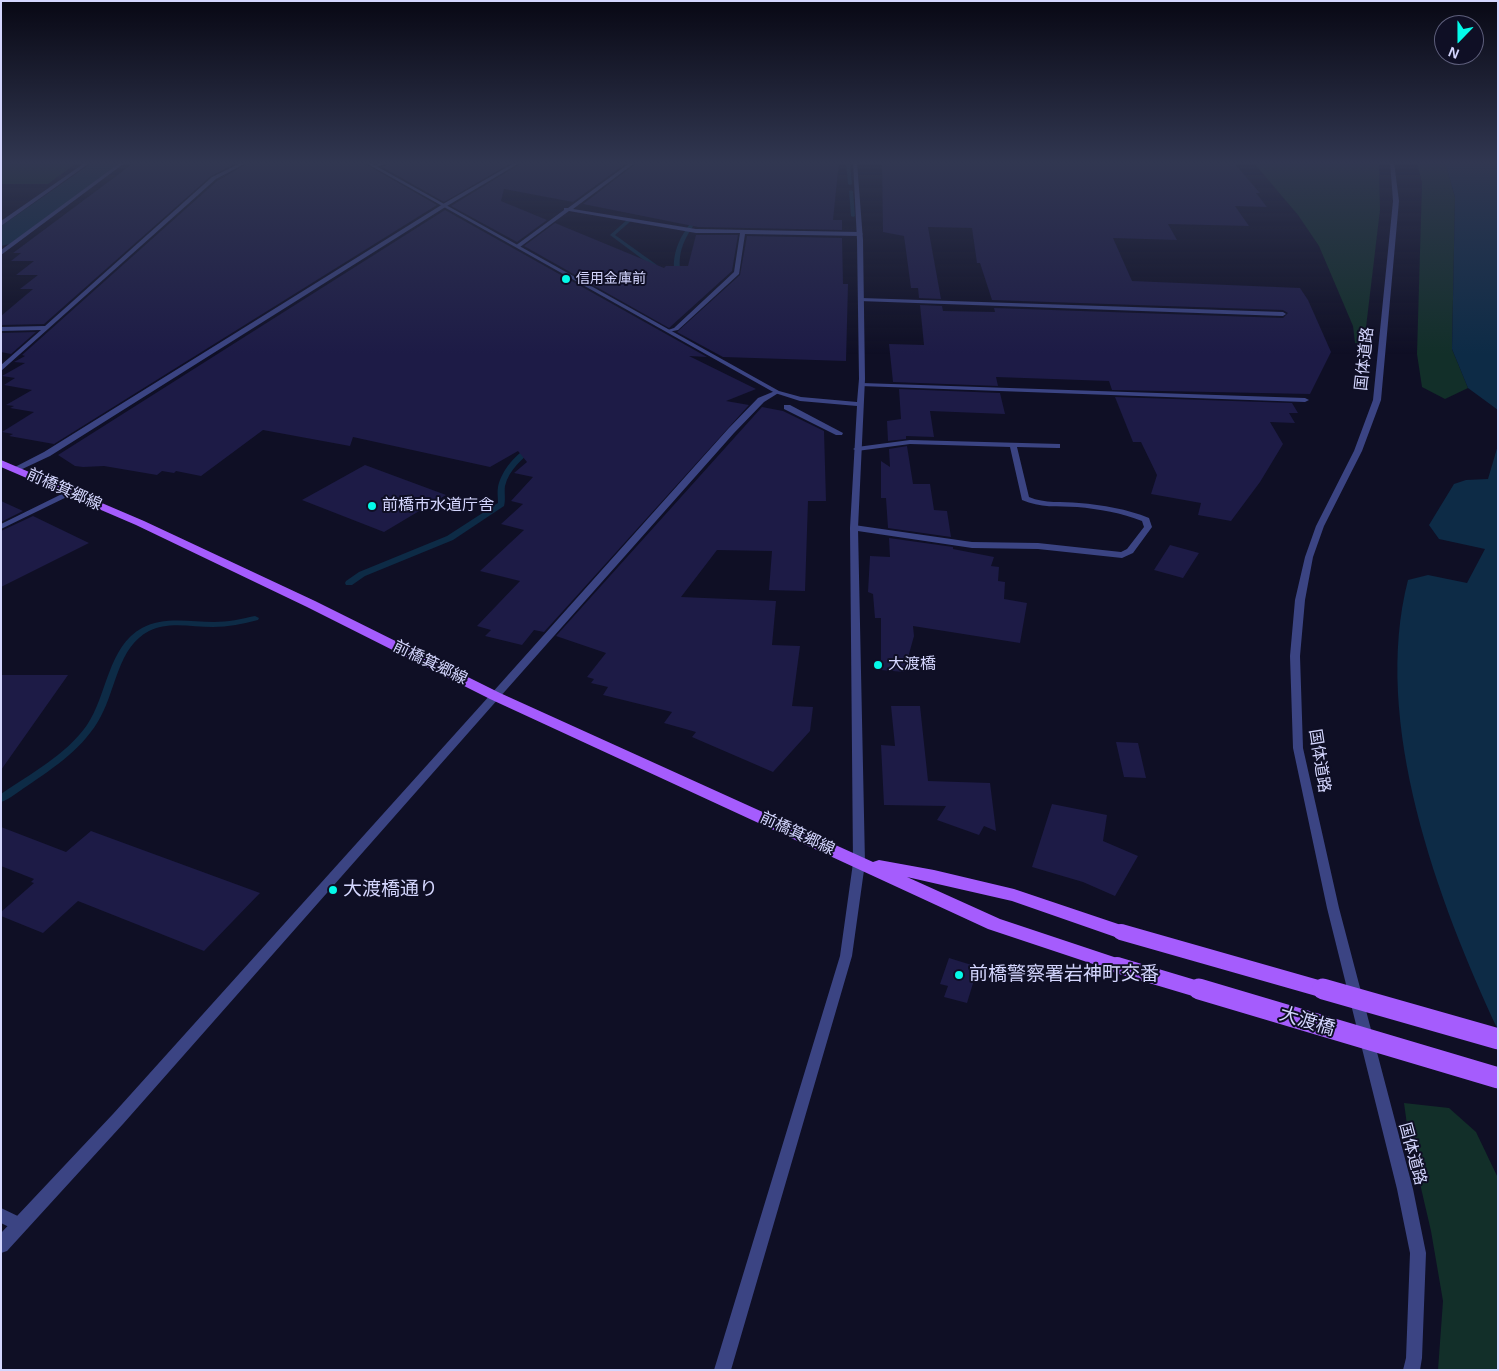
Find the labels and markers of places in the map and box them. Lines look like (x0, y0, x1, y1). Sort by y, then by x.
place label: 信用金庫前 (576, 271, 646, 287)
marker: 信用金庫前 (560, 273, 572, 285)
place label: 前橋市水道庁舎 (382, 496, 494, 516)
marker: 前橋市水道庁舎 (366, 500, 378, 512)
place label: 大渡橋 (888, 655, 936, 675)
marker: 大渡橋 (872, 659, 884, 671)
place label: 大渡橋通り (343, 879, 438, 901)
marker: 大渡橋通り (327, 884, 339, 896)
place label: 前橋警察署岩神町交番 (969, 964, 1159, 986)
marker: 前橋警察署岩神町交番 (953, 969, 965, 981)

